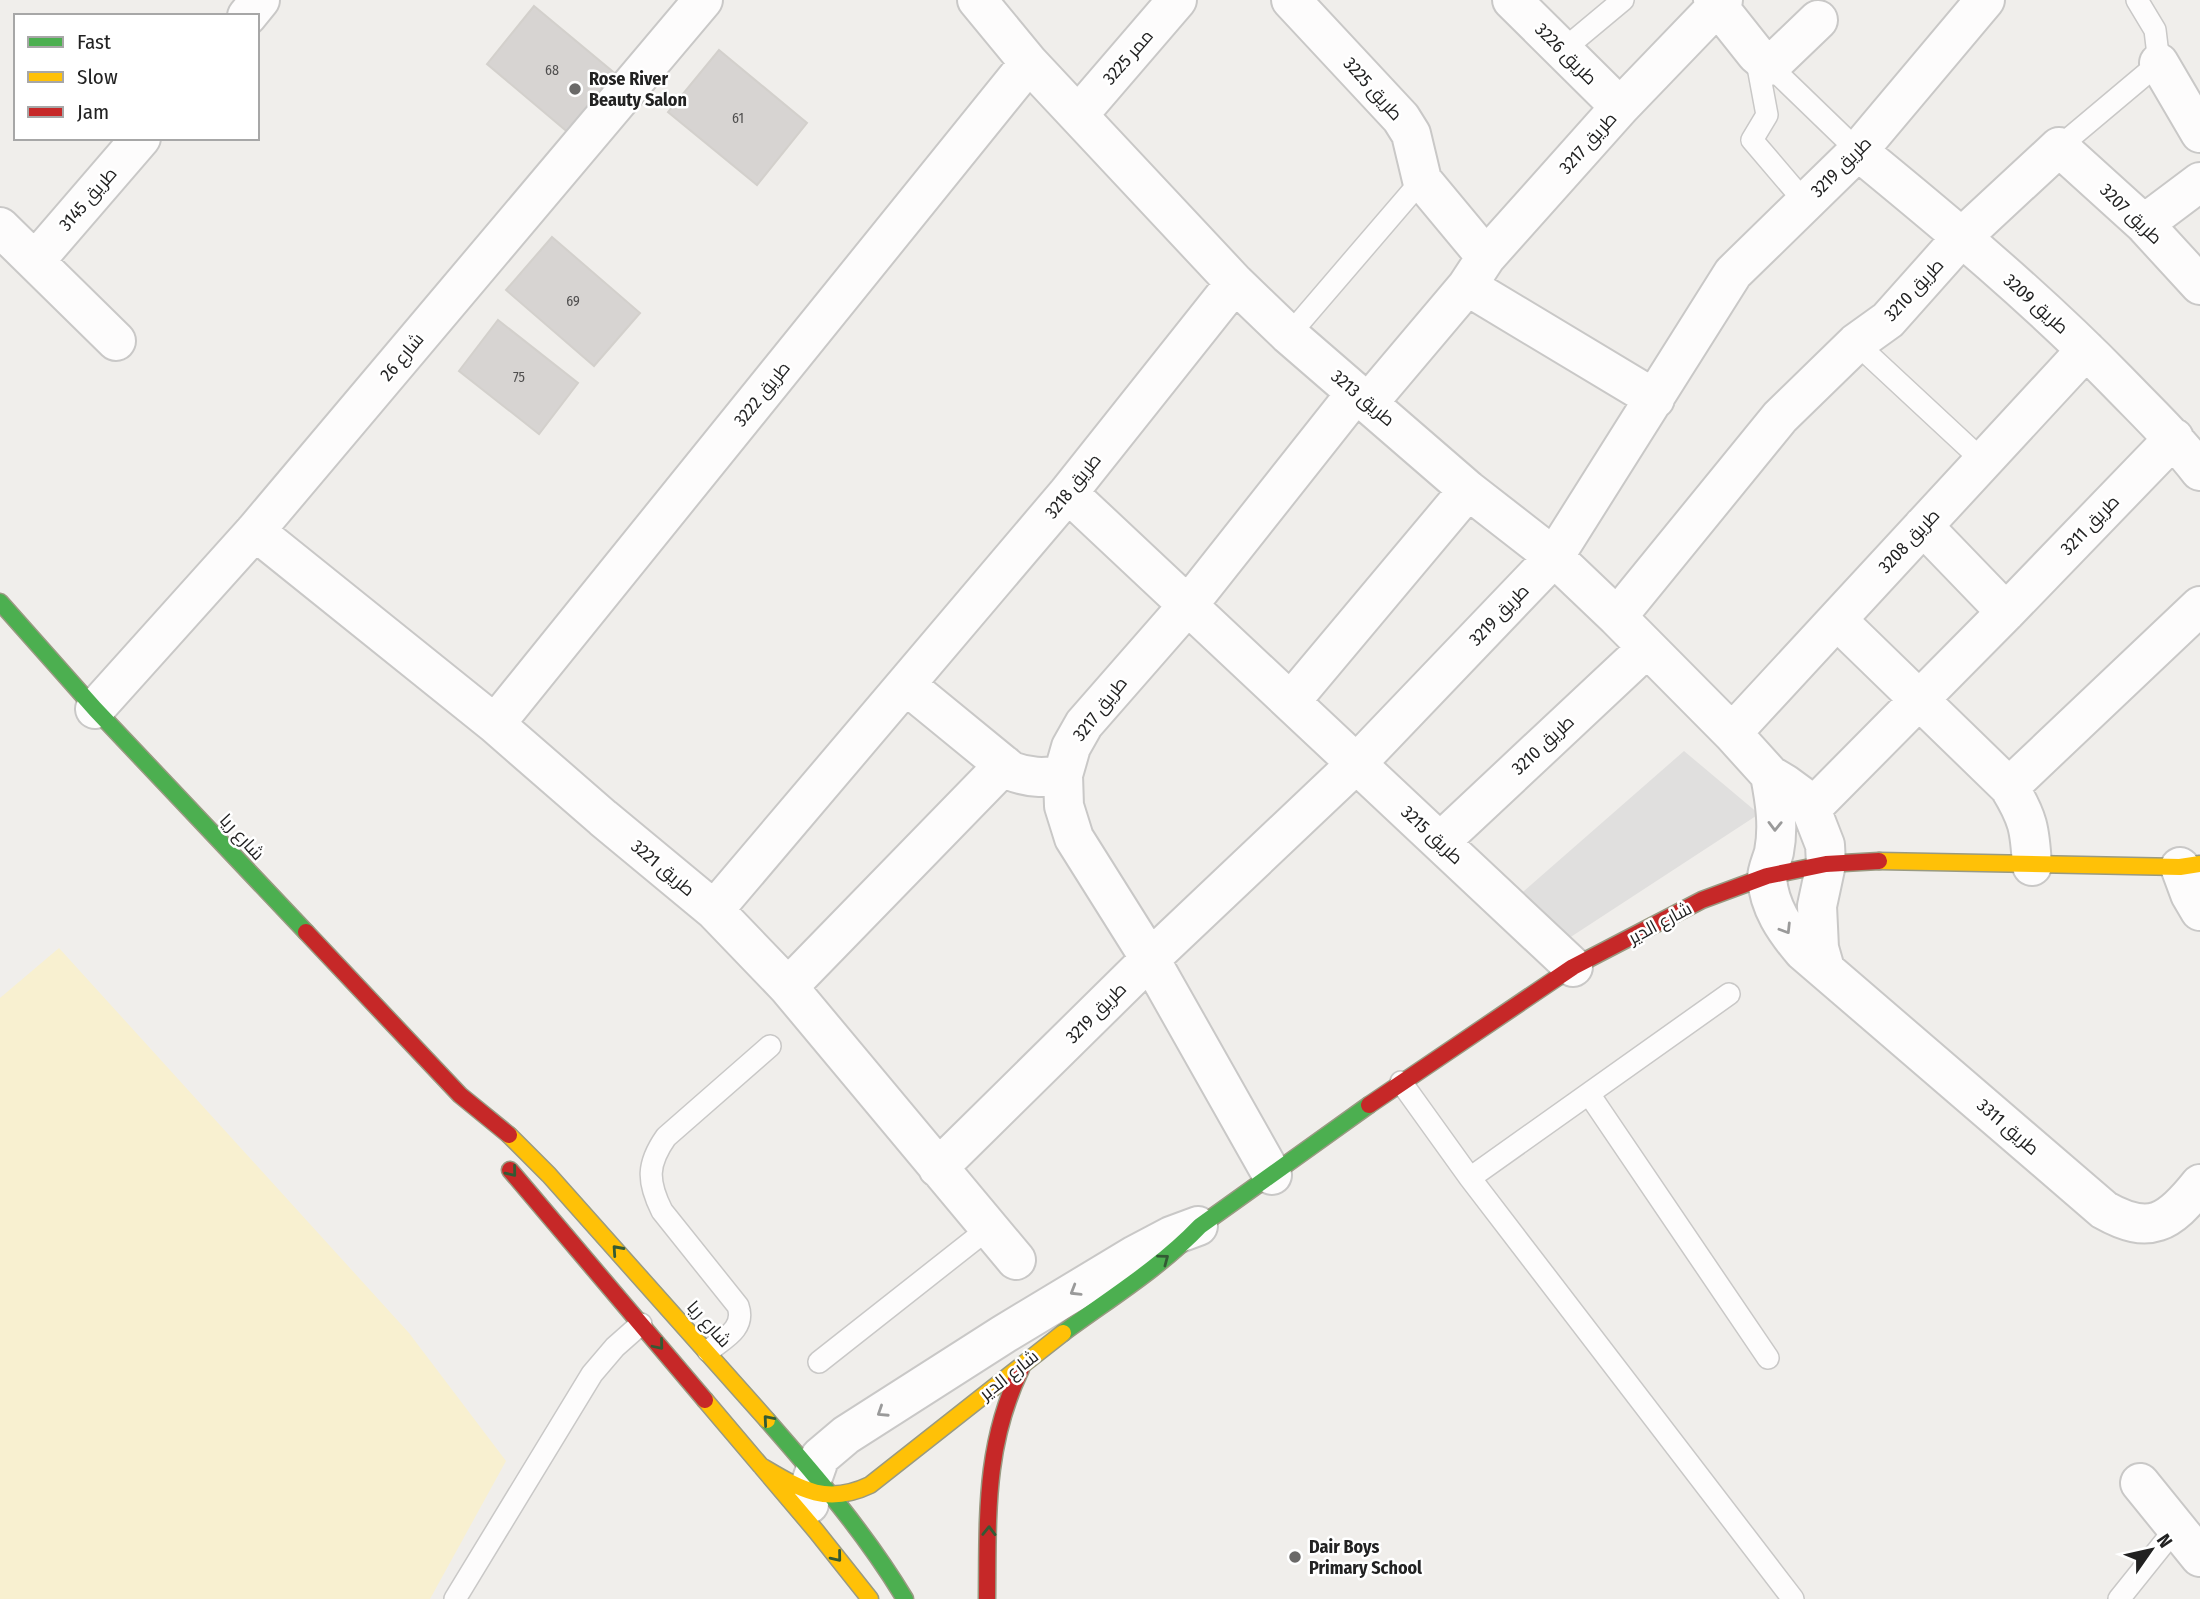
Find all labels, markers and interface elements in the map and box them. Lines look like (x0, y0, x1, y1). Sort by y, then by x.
legend (14, 14, 259, 140)
street label: طريق 3226 (1530, 19, 1601, 90)
street label: ممر 3225 (1098, 25, 1158, 89)
text: Fast (77, 29, 111, 55)
street label: طريق 3225 (1338, 53, 1407, 126)
house number: 68 (545, 62, 559, 79)
text: Slow (77, 64, 118, 90)
place label: Rose River Beauty Salon (589, 68, 687, 111)
marker: Rose River Beauty Salon (567, 81, 583, 97)
text: Jam (77, 99, 109, 125)
street label: طريق 3217 (1555, 108, 1622, 179)
house number: 61 (732, 110, 744, 127)
street label: طريق 3219 (1806, 132, 1877, 203)
street label: طريق 3145 (54, 163, 122, 236)
street label: طريق 3207 (2095, 179, 2167, 250)
street label: طريق 3210 (1880, 254, 1949, 326)
street label: طريق 3209 (1999, 269, 2073, 339)
house number: 69 (566, 293, 580, 310)
street label: شارع 26 (376, 328, 429, 386)
street label: طريق 3222 (729, 357, 796, 432)
street label: طريق 3213 (1326, 365, 1399, 432)
house number: 75 (513, 369, 525, 386)
street label: طريق 3218 (1040, 449, 1107, 523)
street label: طريق 3211 (2056, 490, 2125, 560)
street label: طريق 3208 (1874, 504, 1945, 578)
street label: طريق 3219 (1464, 580, 1534, 651)
street label: طريق 3217 (1068, 673, 1133, 746)
street label: طريق 3210 (1507, 711, 1579, 780)
street label: طريق 3215 (1396, 801, 1467, 870)
street label: شارع ريا (214, 809, 269, 865)
one-way arrow (1768, 821, 1783, 832)
street label: طريق 3221 (626, 835, 699, 902)
street label: شارع الدير (1624, 897, 1696, 950)
one-way arrow (1778, 921, 1791, 934)
street label: طريق 3219 (1061, 978, 1132, 1049)
street label: طريق 3311 (1972, 1094, 2044, 1161)
one-way arrow (503, 1164, 516, 1176)
one-way arrow (612, 1245, 625, 1258)
one-way arrow (1156, 1255, 1169, 1267)
one-way arrow (1069, 1283, 1082, 1296)
street label: شارع ريا (682, 1296, 736, 1353)
one-way arrow (651, 1337, 663, 1350)
street label: شارع الدير (974, 1345, 1043, 1406)
one-way arrow (877, 1404, 890, 1416)
one-way arrow (764, 1415, 776, 1428)
north arrow (2116, 1515, 2186, 1585)
one-way arrow (981, 1525, 997, 1536)
text: N (2152, 1530, 2177, 1552)
place label: Dair Boys Primary School (1309, 1536, 1422, 1579)
one-way arrow (829, 1549, 842, 1561)
marker: Dair Boys Primary School (1287, 1549, 1303, 1565)

